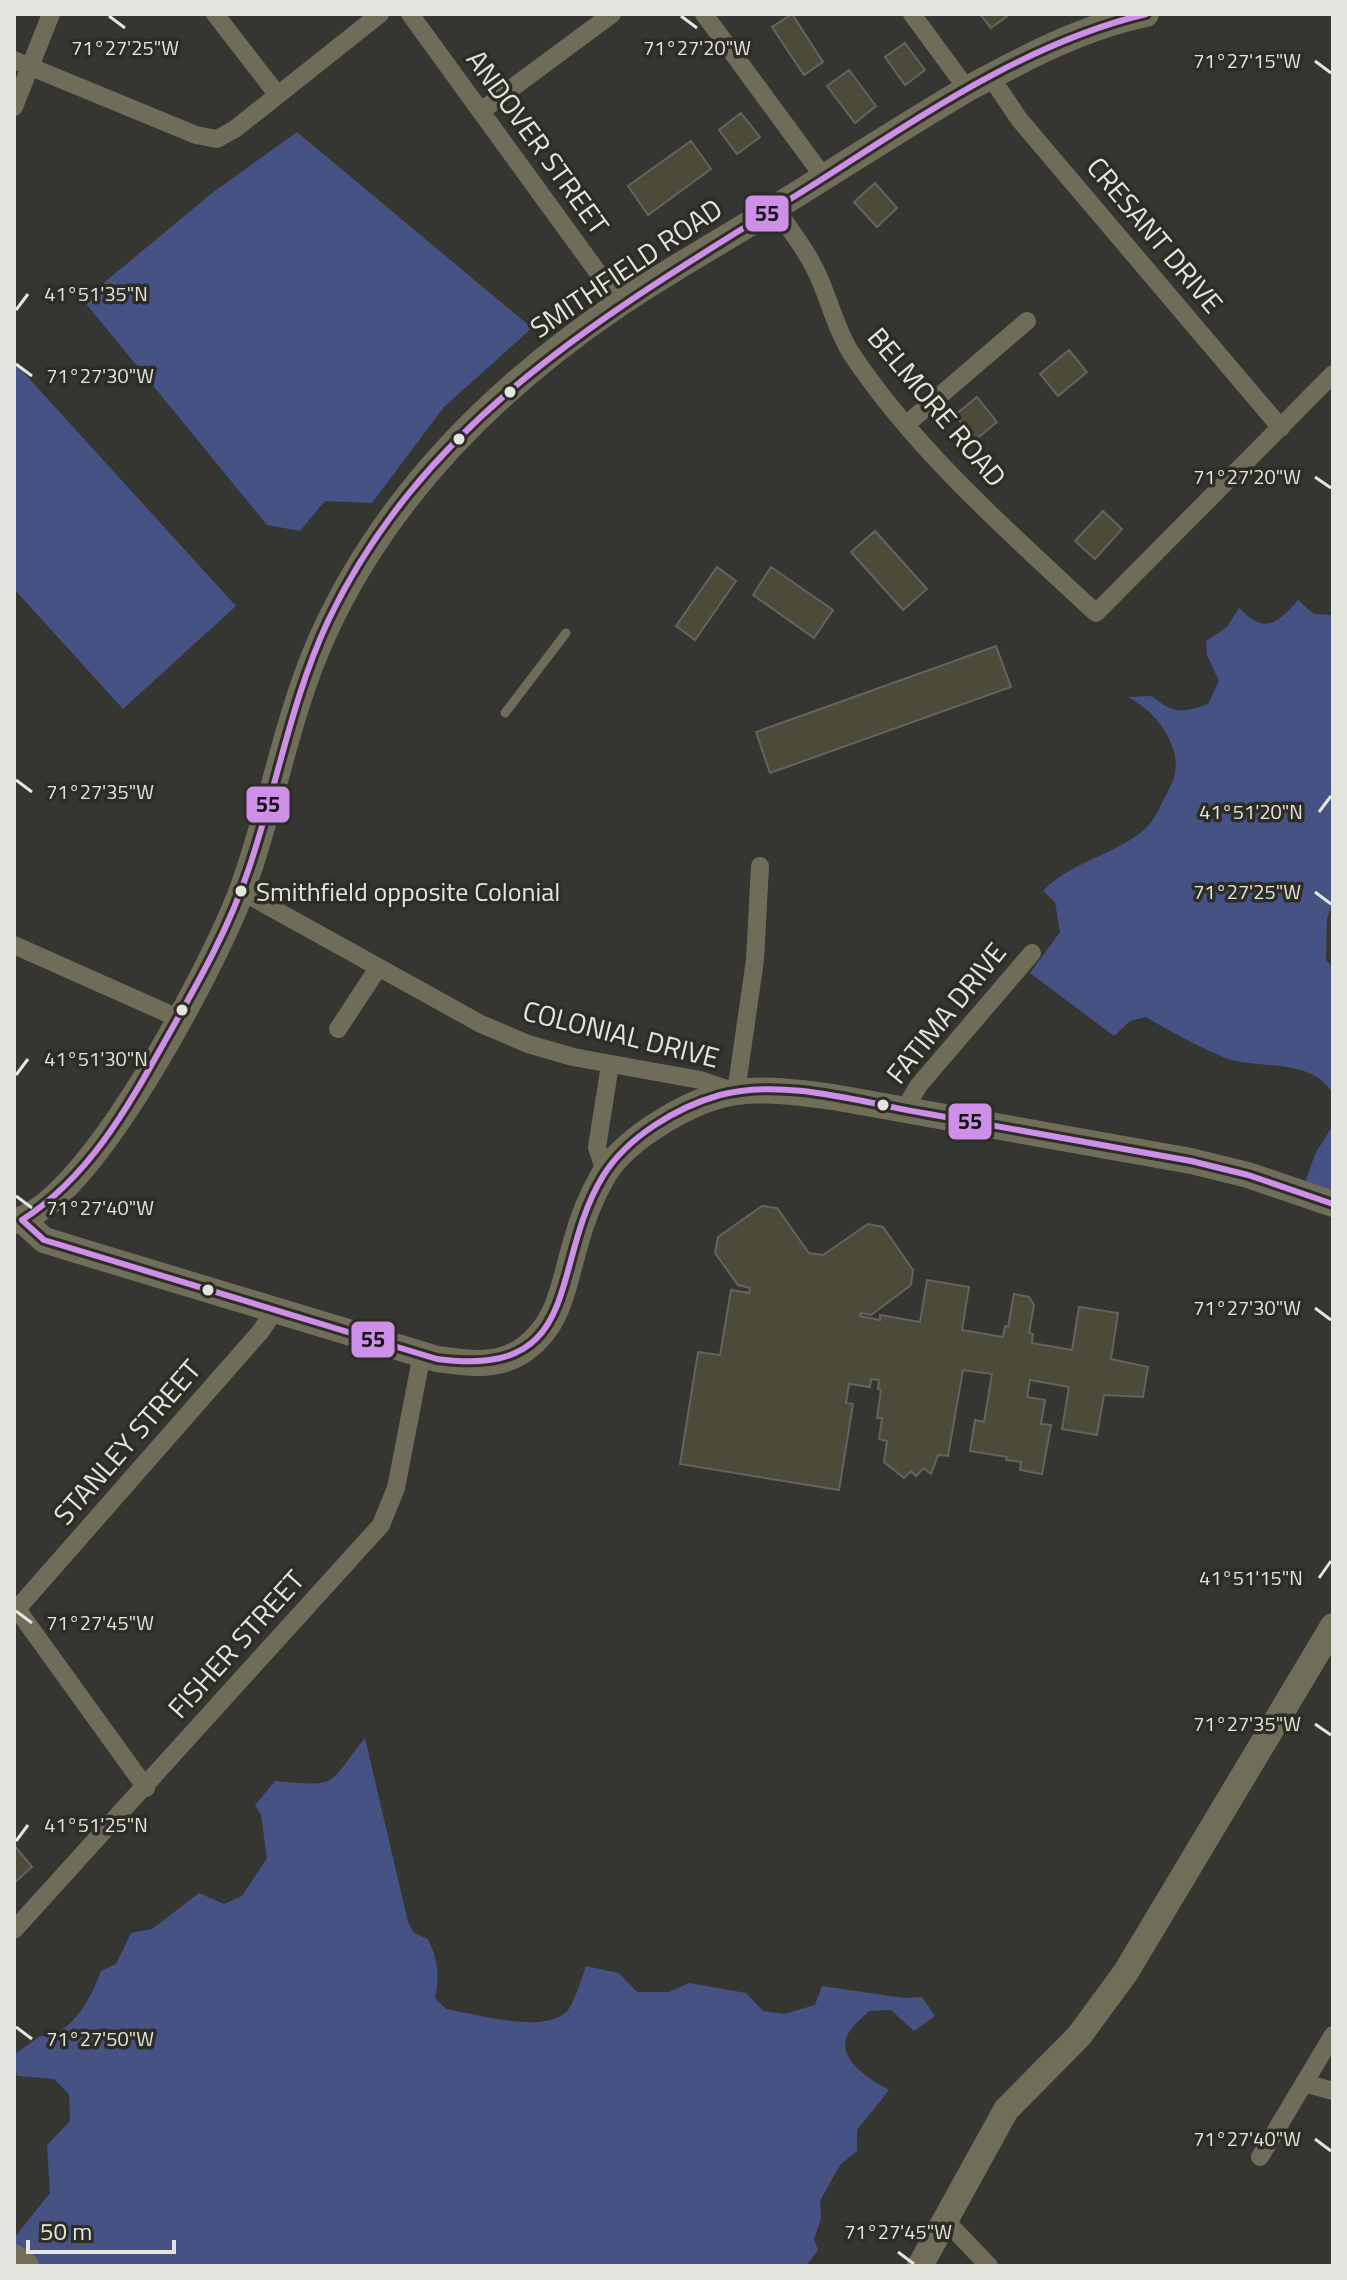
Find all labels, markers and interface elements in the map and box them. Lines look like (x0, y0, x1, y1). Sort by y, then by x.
text: 71°27'25"W (71, 32, 179, 63)
text: 71°27'20"W (643, 32, 751, 63)
street label: ANDOVER STREET (456, 40, 621, 243)
text: 71°27'15"W (1193, 45, 1301, 76)
street label: CRESANT DRIVE (1077, 147, 1234, 323)
street label: SMITHFIELD ROAD (521, 187, 731, 348)
line badge: 55 (744, 194, 790, 233)
text: 55 (755, 196, 779, 230)
text: 41°51'35"N (44, 278, 148, 309)
street label: BELMORE ROAD (858, 317, 1017, 496)
text: 71°27'30"W (46, 360, 154, 391)
unlabelled marker (502, 384, 518, 400)
unlabelled marker (451, 431, 467, 447)
text: 71°27'20"W (1193, 461, 1301, 492)
text: 71°27'35"W (46, 776, 154, 807)
line badge: 55 (245, 785, 291, 824)
text: 55 (256, 787, 280, 821)
text: 41°51'20"N (1199, 796, 1303, 827)
place label: Smithfield opposite Colonial (256, 872, 560, 911)
text: 71°27'25"W (1193, 876, 1301, 907)
marker: Smithfield opposite Colonial (233, 883, 249, 899)
street label: FATIMA DRIVE (875, 933, 1016, 1093)
street label: COLONIAL DRIVE (519, 988, 724, 1079)
unlabelled marker (174, 1002, 190, 1018)
text: 41°51'30"N (44, 1043, 148, 1074)
unlabelled marker (875, 1097, 891, 1113)
line badge: 55 (947, 1102, 993, 1141)
text: 55 (958, 1104, 982, 1138)
text: 71°27'40"W (46, 1192, 154, 1223)
unlabelled marker (200, 1282, 216, 1298)
text: 71°27'30"W (1193, 1292, 1301, 1323)
line badge: 55 (350, 1320, 396, 1359)
text: 55 (361, 1322, 385, 1356)
street label: STANLEY STREET (42, 1349, 211, 1534)
street label: FISHER STREET (157, 1559, 314, 1728)
text: 41°51'15"N (1199, 1562, 1303, 1593)
text: 71°27'45"W (46, 1607, 154, 1638)
text: 71°27'35"W (1193, 1708, 1301, 1739)
text: 41°51'25"N (44, 1809, 148, 1840)
text: 71°27'50"W (46, 2023, 154, 2054)
text: 71°27'40"W (1193, 2123, 1301, 2154)
scale bar (28, 2204, 174, 2254)
text: 50 m (40, 2213, 92, 2249)
text: 71°27'45"W (844, 2216, 952, 2247)

